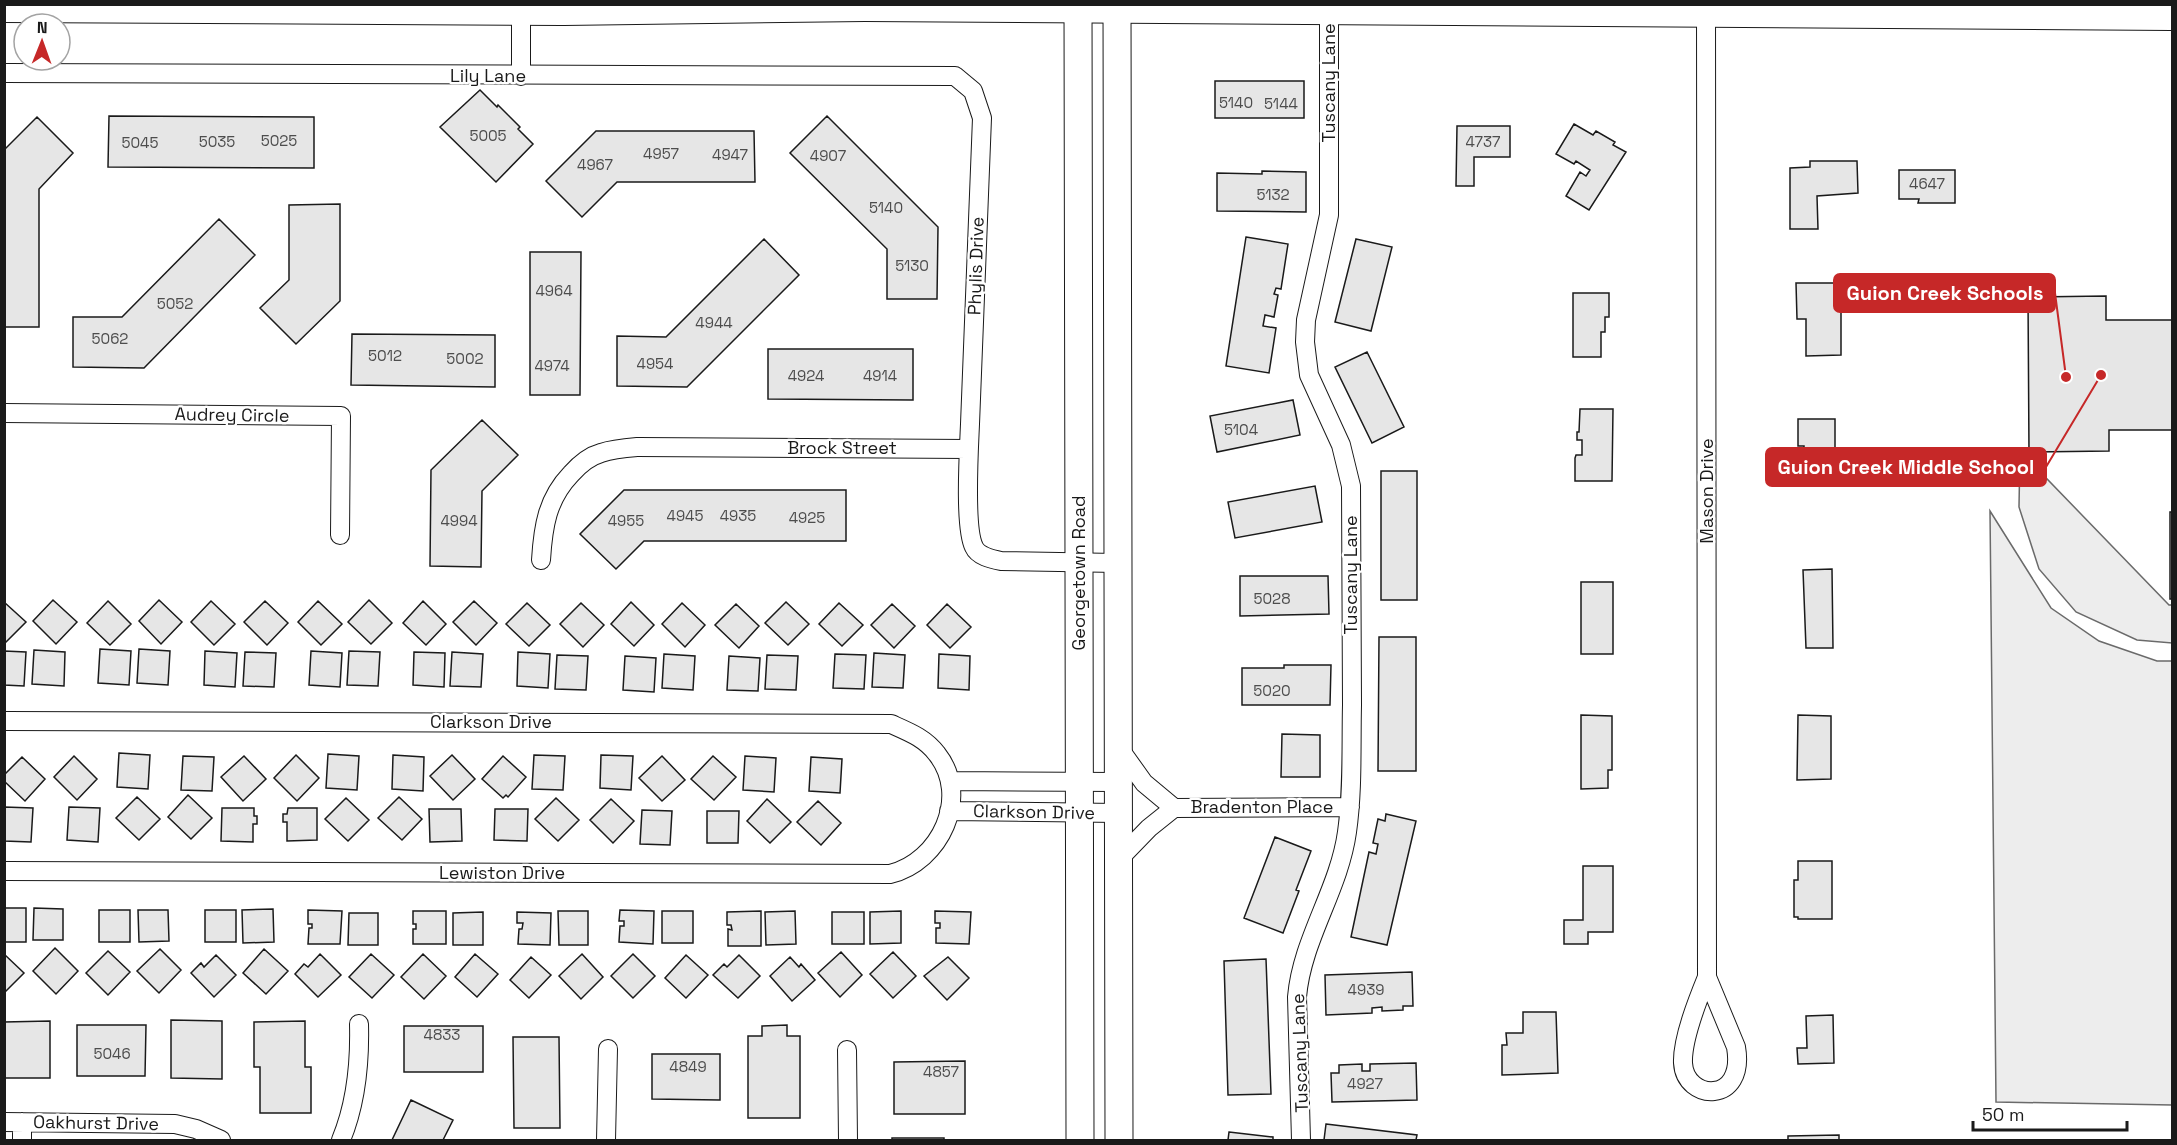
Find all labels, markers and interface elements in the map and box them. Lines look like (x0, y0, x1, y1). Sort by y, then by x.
north arrow (12, 12, 72, 72)
text: N (37, 17, 48, 38)
street label: Tuscany Lane (1317, 23, 1340, 143)
street label: Lily Lane (450, 64, 526, 87)
house number: 5140 (1219, 93, 1253, 112)
house number: 5144 (1264, 94, 1298, 113)
house number: 5005 (469, 126, 507, 145)
house number: 5025 (261, 131, 297, 150)
house number: 5035 (199, 132, 235, 151)
house number: 4737 (1466, 132, 1500, 151)
house number: 5045 (122, 133, 158, 152)
house number: 4957 (643, 144, 679, 163)
house number: 4947 (712, 145, 748, 164)
house number: 4907 (810, 146, 846, 165)
house number: 4967 (577, 155, 613, 174)
house number: 4647 (1909, 174, 1945, 193)
house number: 5132 (1256, 185, 1290, 204)
house number: 5140 (869, 198, 903, 217)
street label: Phylis Drive (962, 216, 989, 316)
house number: 5130 (895, 256, 929, 275)
callout: Guion Creek Schools (1834, 274, 2055, 312)
text: Guion Creek Schools (1847, 280, 2043, 306)
house number: 4964 (535, 281, 573, 300)
house number: 5052 (157, 294, 193, 313)
house number: 4944 (695, 313, 733, 332)
house number: 5062 (92, 329, 128, 348)
house number: 5012 (368, 346, 402, 365)
house number: 5002 (446, 349, 484, 368)
house number: 4954 (637, 354, 673, 373)
house number: 4974 (534, 356, 570, 375)
house number: 4924 (788, 366, 824, 385)
house number: 4914 (863, 366, 897, 385)
street label: Audrey Circle (174, 402, 290, 427)
house number: 5104 (1224, 420, 1258, 439)
street label: Brock Street (787, 436, 897, 459)
street label: Mason Drive (1695, 438, 1718, 544)
callout: Guion Creek Middle School (1766, 448, 2046, 486)
text: Guion Creek Middle School (1778, 454, 2034, 480)
street label: Georgetown Road (1067, 495, 1090, 651)
house number: 4945 (667, 506, 703, 525)
house number: 4935 (720, 506, 756, 525)
house number: 4925 (789, 508, 825, 527)
house number: 4994 (440, 511, 478, 530)
house number: 4955 (608, 511, 644, 530)
street label: Tuscany Lane (1339, 515, 1362, 635)
house number: 5028 (1254, 589, 1291, 608)
house number: 5020 (1253, 681, 1291, 700)
street label: Clarkson Drive (430, 710, 552, 733)
street label: Bradenton Place (1190, 795, 1334, 818)
street label: Clarkson Drive (973, 799, 1095, 824)
street label: Lewiston Drive (439, 861, 565, 884)
house number: 4939 (1348, 980, 1384, 999)
street label: Tuscany Lane (1286, 993, 1313, 1113)
house number: 4833 (424, 1025, 460, 1044)
house number: 5046 (93, 1044, 131, 1063)
house number: 4849 (669, 1057, 707, 1076)
house number: 4857 (923, 1062, 959, 1081)
house number: 4927 (1347, 1074, 1383, 1093)
scale bar (1973, 1094, 2128, 1132)
text: 50 m (1982, 1103, 2024, 1126)
street label: Oakhurst Drive (33, 1110, 159, 1135)

